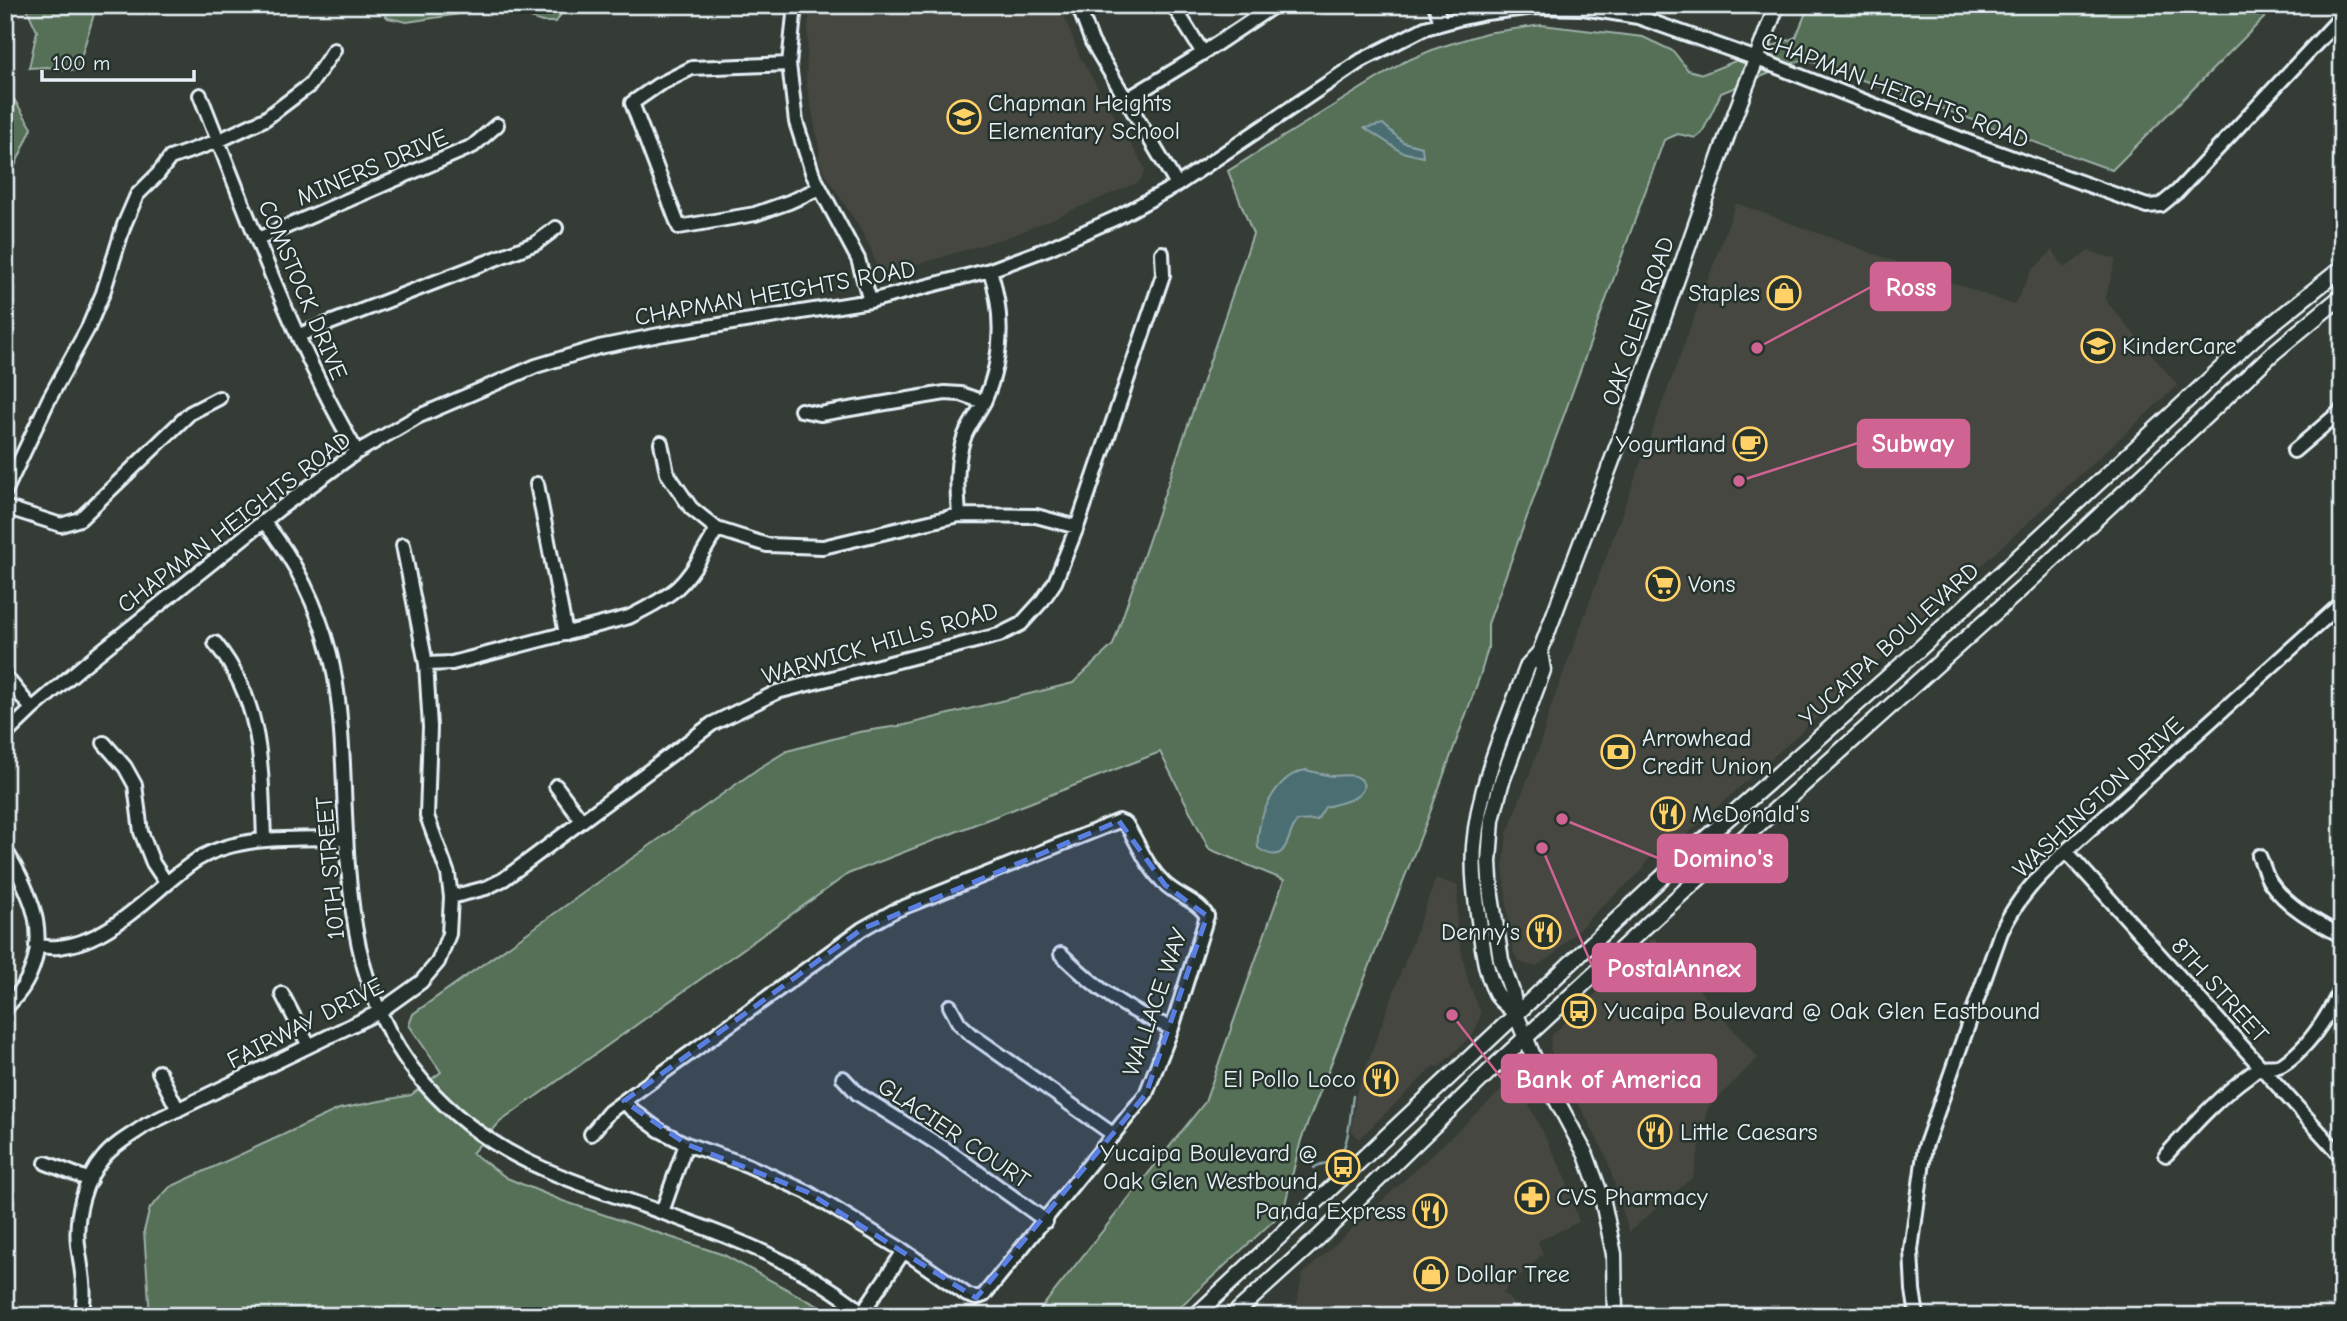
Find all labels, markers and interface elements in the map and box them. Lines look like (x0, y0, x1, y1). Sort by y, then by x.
street label: CHAPMAN HEIGHTS ROAD (1757, 26, 2033, 154)
scale bar (42, 38, 194, 82)
text: 100 m (52, 51, 110, 75)
place label: Chapman Heights Elementary School (988, 89, 1180, 145)
school or university icon: Chapman Heights Elementary School (945, 98, 983, 136)
street label: MINERS DRIVE (292, 123, 452, 211)
street label: COMSTOCK DRIVE (253, 196, 353, 384)
street label: OAK GLEN ROAD (1596, 233, 1680, 409)
street label: CHAPMAN HEIGHTS ROAD (632, 254, 918, 332)
callout: Ross (1871, 263, 1950, 310)
text: Ross (1886, 273, 1936, 303)
shop icon: Staples (1765, 274, 1803, 312)
place label: Staples (1688, 279, 1760, 307)
school or university icon: KinderCare (2079, 327, 2117, 365)
place label: KinderCare (2122, 332, 2237, 360)
callout: Subway (1858, 420, 1969, 467)
street label: CHAPMAN HEIGHTS ROAD (112, 425, 356, 619)
cafe icon: Yogurtland (1731, 425, 1769, 463)
text: Subway (1872, 429, 1954, 459)
place label: Yogurtland (1615, 430, 1726, 458)
street label: YUCAIPA BOULEVARD (1794, 556, 1984, 732)
supermarket icon: Vons (1644, 565, 1682, 603)
place label: Vons (1688, 570, 1735, 598)
street label: WARWICK HILLS ROAD (759, 596, 1001, 690)
street label: WASHINGTON DRIVE (2007, 711, 2189, 883)
place label: Arrowhead Credit Union (1642, 724, 1772, 780)
bank icon: Arrowhead Credit Union (1599, 733, 1637, 771)
street label: 10TH STREET (310, 795, 350, 941)
restaurant icon: McDonald's (1649, 795, 1687, 833)
place label: McDonald's (1692, 800, 1810, 828)
callout: Domino's (1658, 835, 1787, 882)
text: Domino's (1673, 844, 1773, 874)
restaurant icon: Denny's (1525, 913, 1563, 951)
place label: Denny's (1441, 918, 1520, 946)
street label: WALLACE WAY (1117, 924, 1194, 1080)
street label: 8TH STREET (2165, 932, 2275, 1049)
callout: PostalAnnex (1593, 944, 1755, 991)
text: PostalAnnex (1607, 954, 1741, 984)
street label: FAIRWAY DRIVE (222, 972, 388, 1074)
bus stop icon: Yucaipa Boulevard @ Oak Glen Eastbound (1560, 992, 1598, 1030)
place label: Yucaipa Boulevard @ Oak Glen Eastbound (1604, 997, 2040, 1025)
callout: Bank of America (1502, 1055, 1716, 1102)
restaurant icon: El Pollo Loco (1362, 1060, 1400, 1098)
place label: El Pollo Loco (1223, 1065, 1356, 1093)
text: Bank of America (1516, 1065, 1702, 1095)
street label: GLACIER COURT (873, 1072, 1036, 1195)
restaurant icon: Little Caesars (1636, 1113, 1674, 1151)
place label: Little Caesars (1680, 1118, 1817, 1146)
place label: Yucaipa Boulevard @ Oak Glen Westbound (1100, 1139, 1318, 1195)
bus stop icon: Yucaipa Boulevard @ Oak Glen Westbound (1324, 1148, 1362, 1186)
pharmacy icon: CVS Pharmacy (1513, 1178, 1551, 1216)
place label: CVS Pharmacy (1556, 1183, 1708, 1211)
restaurant icon: Panda Express (1411, 1192, 1449, 1230)
place label: Panda Express (1255, 1197, 1406, 1225)
shop icon: Dollar Tree (1412, 1255, 1450, 1293)
place label: Dollar Tree (1456, 1260, 1570, 1288)

